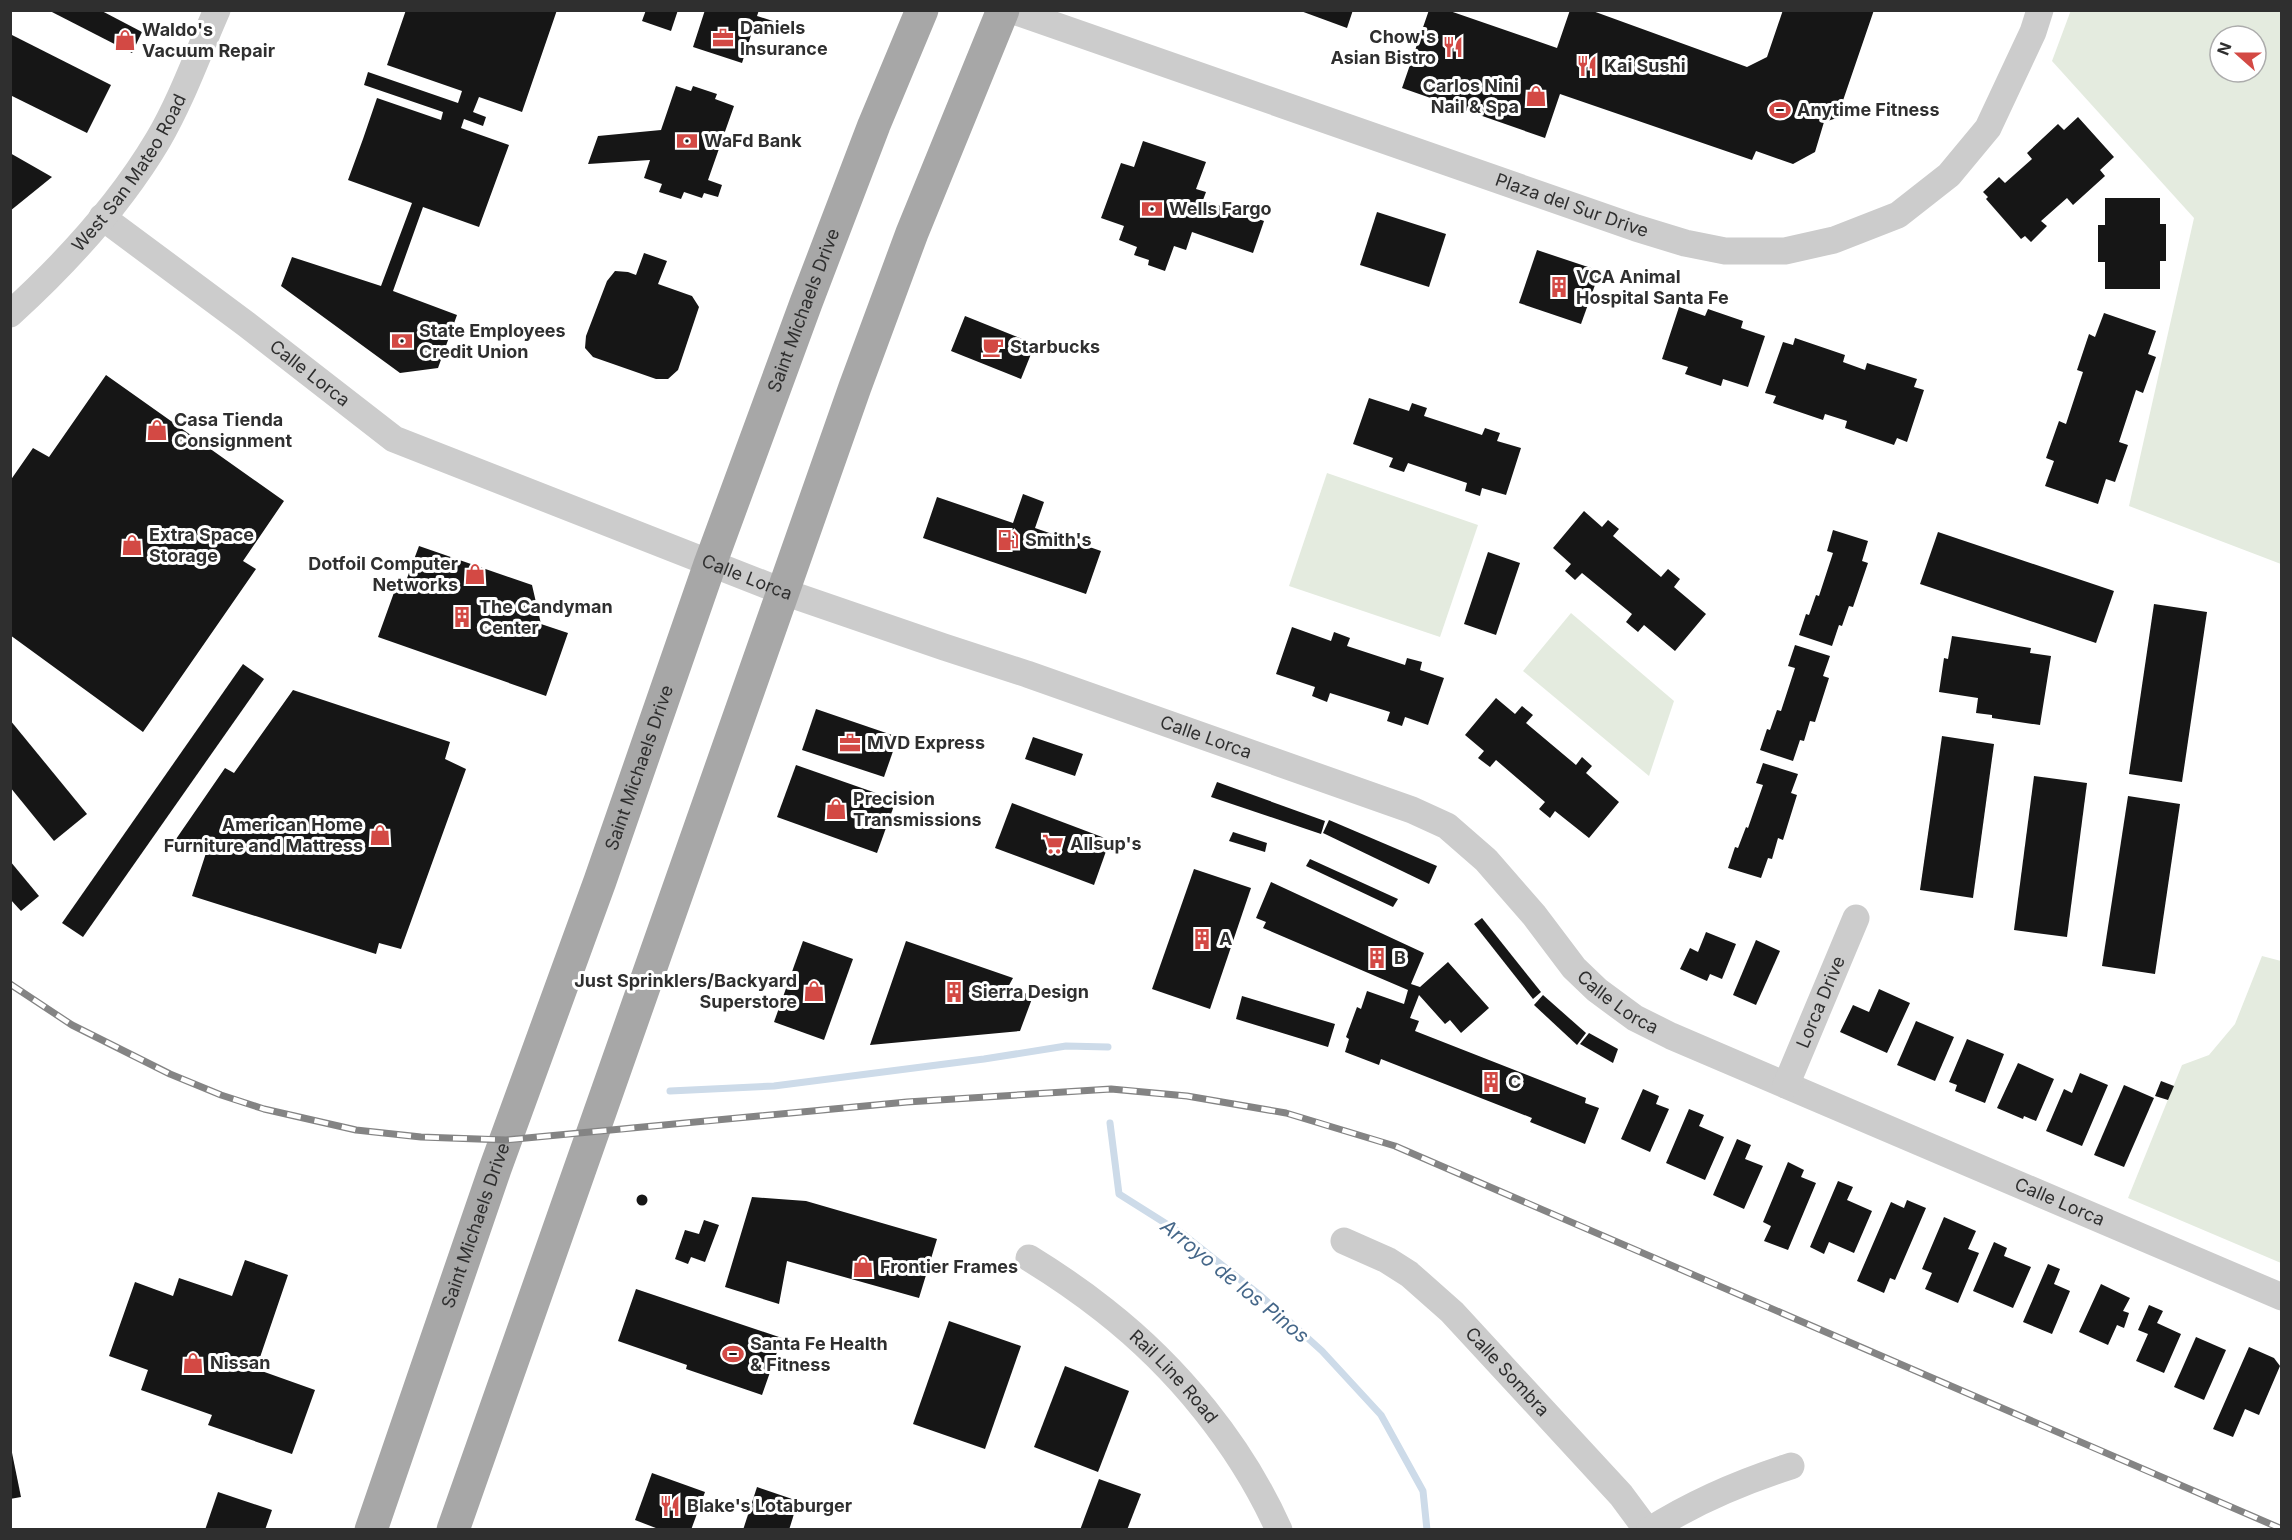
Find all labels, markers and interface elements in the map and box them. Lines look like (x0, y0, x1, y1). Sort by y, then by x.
place label: Daniels Insurance (740, 17, 828, 59)
place label: Waldo's Vacuum Repair (142, 19, 275, 61)
north arrow (2208, 24, 2268, 84)
office icon: Daniels Insurance (711, 26, 735, 50)
place label: Chow's Asian Bistro (1330, 26, 1436, 68)
shop icon: Waldo's Vacuum Repair (113, 28, 137, 52)
restaurant icon: Chow's Asian Bistro (1441, 35, 1465, 59)
text: N (2212, 39, 2236, 58)
restaurant icon: Kai Sushi (1575, 54, 1599, 78)
place label: Kai Sushi (1604, 55, 1686, 76)
place label: Carlos Nini Nail & Spa (1423, 75, 1519, 117)
shop icon: Carlos Nini Nail & Spa (1524, 84, 1548, 108)
street label: West San Mateo Road (67, 91, 190, 256)
sports icon: Anytime Fitness (1768, 98, 1792, 122)
place label: Anytime Fitness (1797, 99, 1940, 120)
bank icon: WaFd Bank (675, 129, 699, 153)
place label: WaFd Bank (704, 130, 802, 151)
street label: Plaza del Sur Drive (1493, 169, 1651, 241)
bank icon: Wells Fargo (1140, 197, 1164, 221)
place label: Wells Fargo (1169, 198, 1272, 219)
street label: Saint Michaels Drive (763, 225, 843, 395)
place label: VCA Animal Hospital Santa Fe (1576, 266, 1729, 308)
building icon: VCA Animal Hospital Santa Fe (1547, 275, 1571, 299)
place label: State Employees Credit Union (419, 320, 566, 362)
bank icon: State Employees Credit Union (390, 329, 414, 353)
street label: Calle Lorca (266, 335, 354, 411)
cafe icon: Starbucks (981, 335, 1005, 359)
place label: Starbucks (1010, 336, 1100, 357)
place label: Casa Tienda Consignment (174, 409, 292, 451)
shop icon: Casa Tienda Consignment (145, 418, 169, 442)
place label: Extra Space Storage (149, 524, 254, 566)
fuel station icon: Smith's (996, 528, 1020, 552)
place label: Smith's (1025, 529, 1092, 550)
shop icon: Extra Space Storage (120, 533, 144, 557)
street label: Calle Lorca (699, 550, 795, 604)
place label: Dotfoil Computer Networks (308, 553, 458, 595)
shop icon: Dotfoil Computer Networks (463, 562, 487, 586)
place label: The Candyman Center (479, 596, 613, 638)
building icon: The Candyman Center (450, 605, 474, 629)
street label: Saint Michaels Drive (600, 682, 677, 853)
street label: Calle Lorca (1158, 711, 1255, 763)
office icon: MVD Express (838, 731, 862, 755)
place label: MVD Express (867, 732, 985, 753)
place label: Precision Transmissions (853, 788, 982, 830)
shop icon: Precision Transmissions (824, 797, 848, 821)
place label: American Home Furniture and Mattress (164, 814, 363, 856)
shop icon: American Home Furniture and Mattress (368, 823, 392, 847)
supermarket icon: Allsup's (1041, 832, 1065, 856)
place label: Allsup's (1070, 833, 1142, 854)
building icon: A (1190, 927, 1214, 951)
place label: A (1219, 928, 1232, 949)
building icon: B (1365, 946, 1389, 970)
place label: B (1394, 947, 1406, 968)
street label: Lorca Drive (1792, 953, 1849, 1051)
street label: Calle Lorca (1573, 966, 1662, 1038)
place label: Just Sprinklers/Backyard Superstore (574, 970, 797, 1012)
shop icon: Just Sprinklers/Backyard Superstore (802, 979, 826, 1003)
building icon: Sierra Design (942, 980, 966, 1004)
place label: Sierra Design (971, 981, 1089, 1002)
building icon: C (1479, 1070, 1503, 1094)
place label: C (1508, 1071, 1521, 1092)
street label: Saint Michaels Drive (437, 1140, 514, 1311)
street label: Calle Lorca (2012, 1173, 2108, 1230)
water label: Arroyo de los Pinos (1155, 1213, 1314, 1348)
shop icon: Frontier Frames (851, 1255, 875, 1279)
place label: Frontier Frames (880, 1256, 1018, 1277)
street label: Calle Sombra (1461, 1323, 1554, 1420)
street label: Rail Line Road (1126, 1325, 1222, 1427)
place label: Santa Fe Health & Fitness (750, 1333, 888, 1375)
sports icon: Santa Fe Health & Fitness (721, 1342, 745, 1366)
shop icon: Nissan (181, 1351, 205, 1375)
place label: Nissan (210, 1352, 270, 1373)
restaurant icon: Blake's Lotaburger (658, 1494, 682, 1518)
place label: Blake's Lotaburger (687, 1495, 852, 1516)

